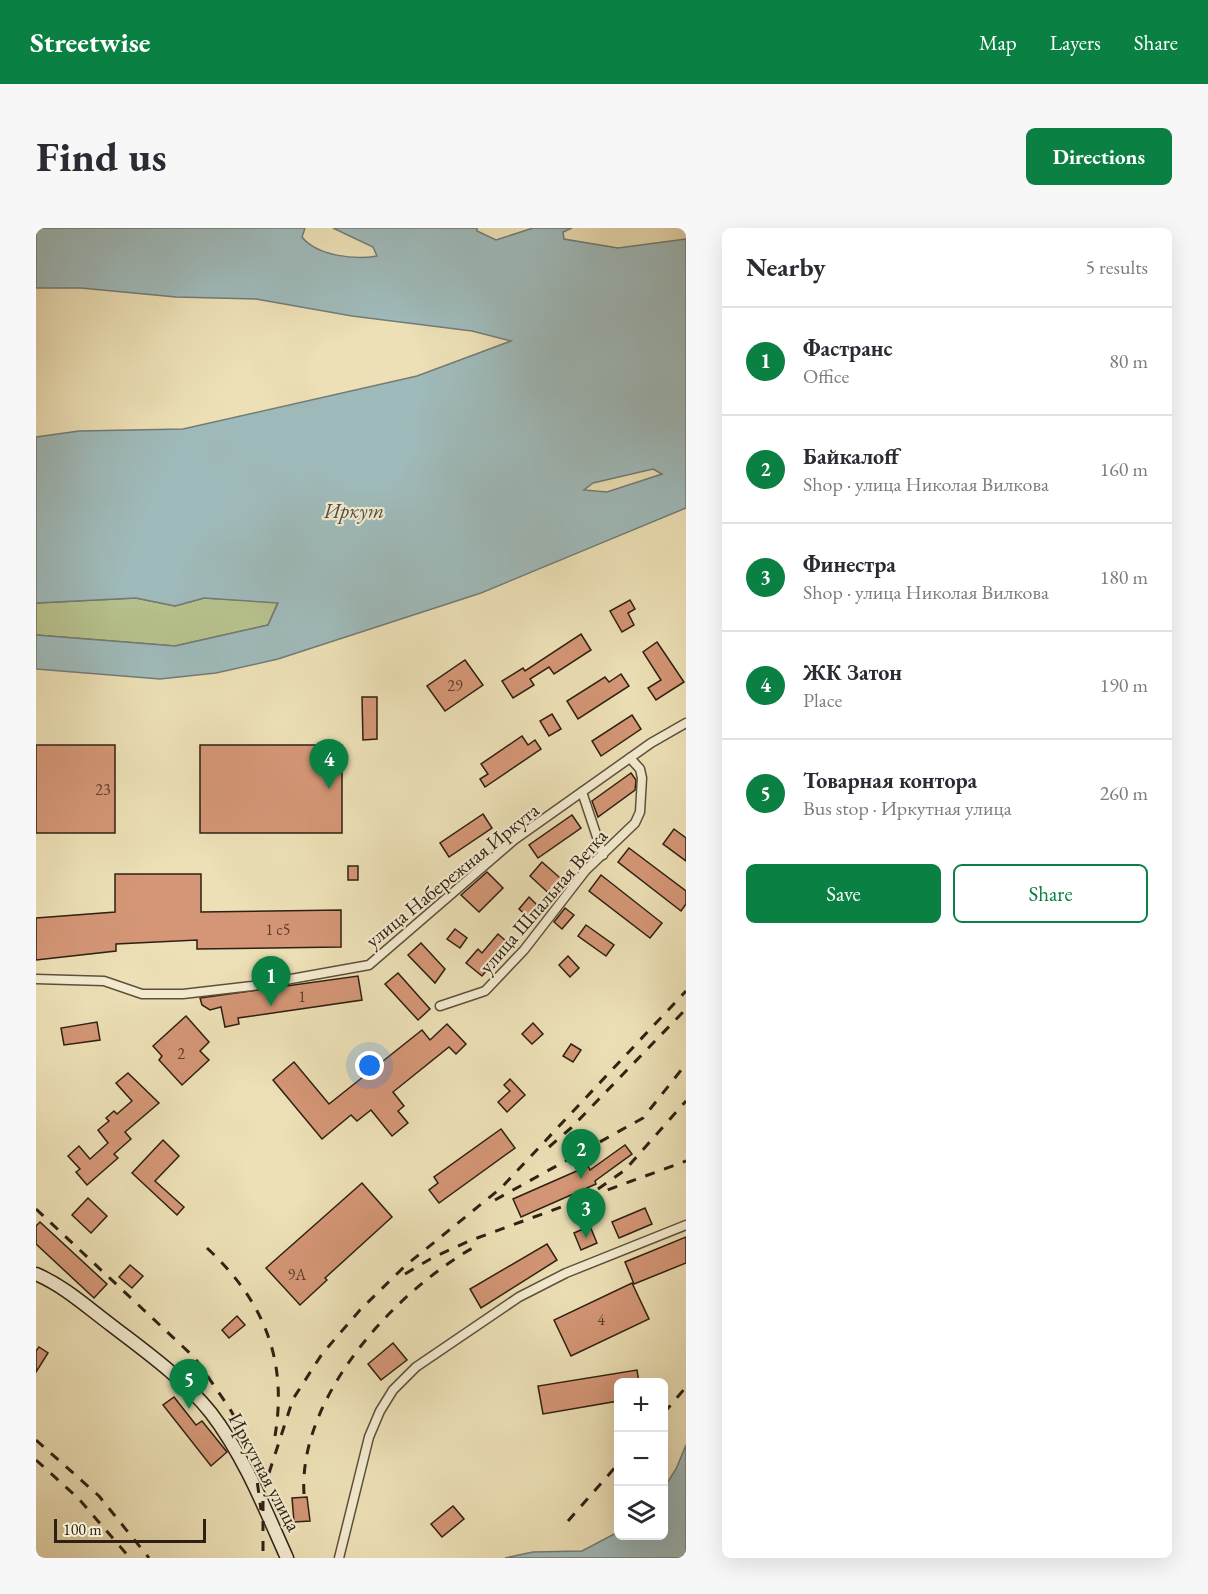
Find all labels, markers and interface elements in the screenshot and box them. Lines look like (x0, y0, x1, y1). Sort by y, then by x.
text: Streetwise (30, 24, 150, 60)
text: Map (979, 29, 1017, 56)
text: Layers (1050, 29, 1101, 56)
text: Share (1134, 29, 1178, 56)
button: Directions (1026, 128, 1172, 185)
text: Find us (36, 129, 167, 184)
text: Nearby (746, 250, 826, 284)
text: 5 results (1085, 254, 1148, 280)
text: Фастранс (803, 334, 893, 363)
text: 1 (760, 348, 771, 374)
text: 80 m (1109, 348, 1148, 374)
text: Office (803, 363, 849, 389)
text: Байкалoff (803, 442, 899, 471)
text: 2 (760, 456, 771, 482)
text: 160 m (1100, 456, 1148, 482)
text: Shop · улица Николая Вилкова (803, 471, 1049, 497)
water label: Иркут (323, 497, 384, 524)
text: Финестра (803, 550, 896, 579)
text: 3 (760, 564, 771, 590)
text: 180 m (1100, 564, 1148, 590)
text: Shop · улица Николая Вилкова (803, 579, 1049, 605)
text: ЖК Затон (803, 658, 902, 687)
text: 4 (760, 672, 771, 698)
text: 190 m (1100, 672, 1148, 698)
house number: 29 (447, 675, 463, 696)
text: Place (803, 687, 842, 713)
pin: 4 (310, 740, 348, 789)
text: Товарная контора (803, 766, 977, 795)
house number: 23 (95, 779, 111, 800)
text: 5 (760, 780, 771, 806)
text: 260 m (1100, 780, 1148, 806)
text: Bus stop · Иркутная улица (803, 795, 1012, 821)
street label: улица Набережная Иркута (360, 797, 544, 953)
street label: улица Шпальная Ветка (473, 823, 613, 979)
button: Save (746, 864, 941, 923)
button: Share (953, 864, 1148, 923)
house number: 1 с5 (265, 919, 291, 940)
pin: 1 (252, 956, 290, 1006)
house number: 1 (298, 986, 306, 1007)
house number: 2 (177, 1043, 185, 1064)
your location (355, 1051, 384, 1080)
pin: 2 (562, 1130, 600, 1179)
pin: 3 (566, 1188, 606, 1238)
house number: 9А (288, 1264, 307, 1285)
house number: 4 (597, 1309, 605, 1330)
pin: 5 (170, 1360, 208, 1409)
map controls (614, 1378, 668, 1540)
button: + (614, 1378, 668, 1432)
street label: Иркутная улица (223, 1408, 307, 1536)
button: − (614, 1432, 668, 1486)
button: layers (614, 1486, 668, 1540)
scale bar (54, 1516, 206, 1544)
text: 100 m (63, 1519, 102, 1540)

